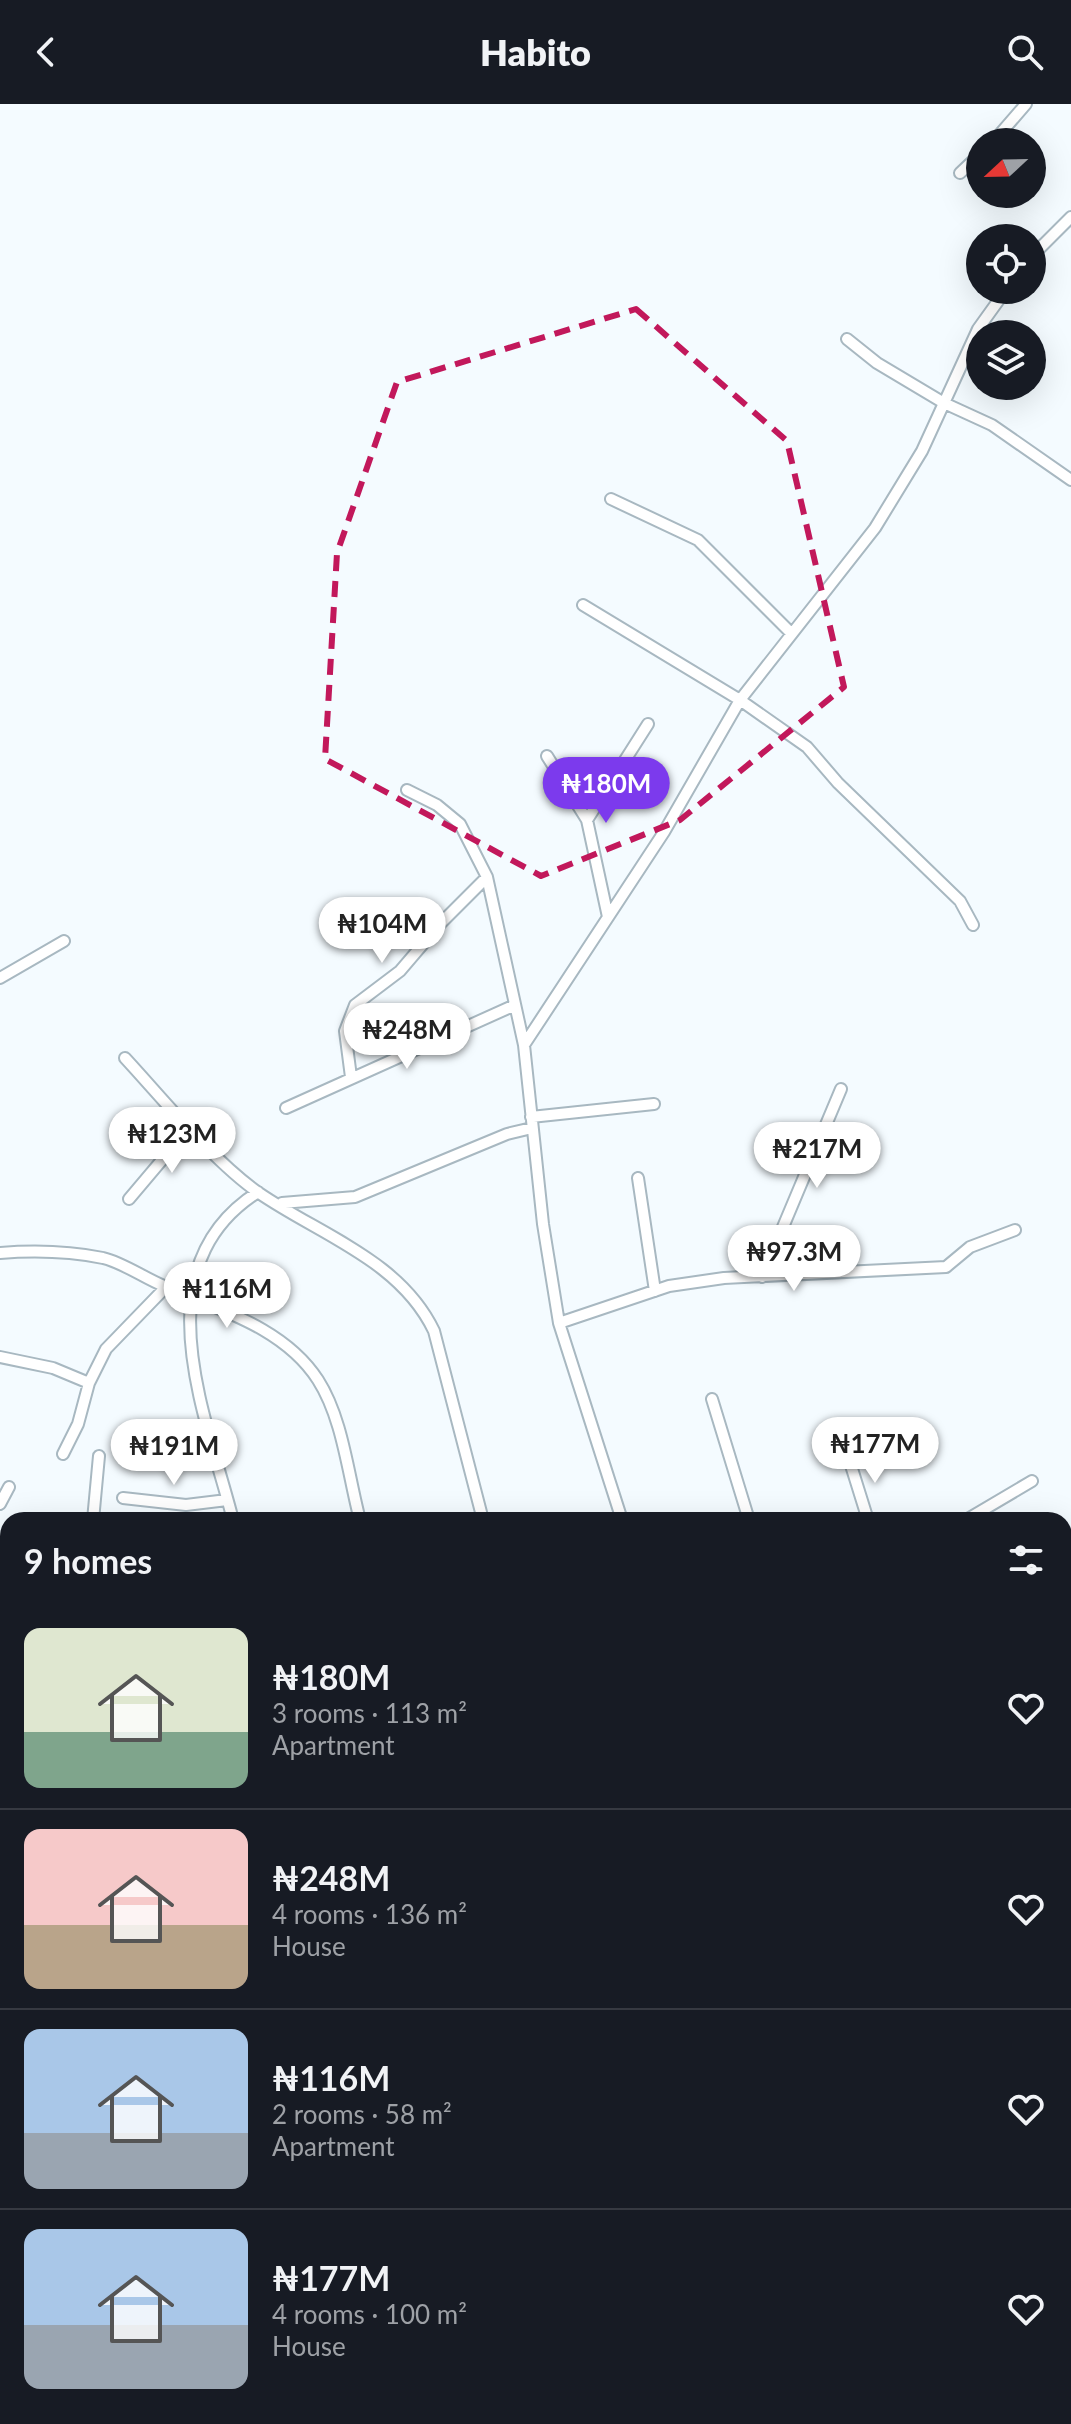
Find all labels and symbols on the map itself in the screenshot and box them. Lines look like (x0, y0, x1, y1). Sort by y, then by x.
north arrow (966, 128, 1046, 208)
pin: ₦180M (550, 757, 662, 825)
pin: ₦104M (326, 897, 438, 965)
pin: ₦248M (351, 1003, 463, 1071)
pin: ₦123M (116, 1107, 228, 1175)
pin: ₦217M (761, 1122, 873, 1190)
pin: ₦97.3M (729, 1225, 859, 1293)
pin: ₦116M (171, 1262, 283, 1330)
pin: ₦177M (819, 1417, 931, 1485)
pin: ₦191M (118, 1419, 230, 1487)

